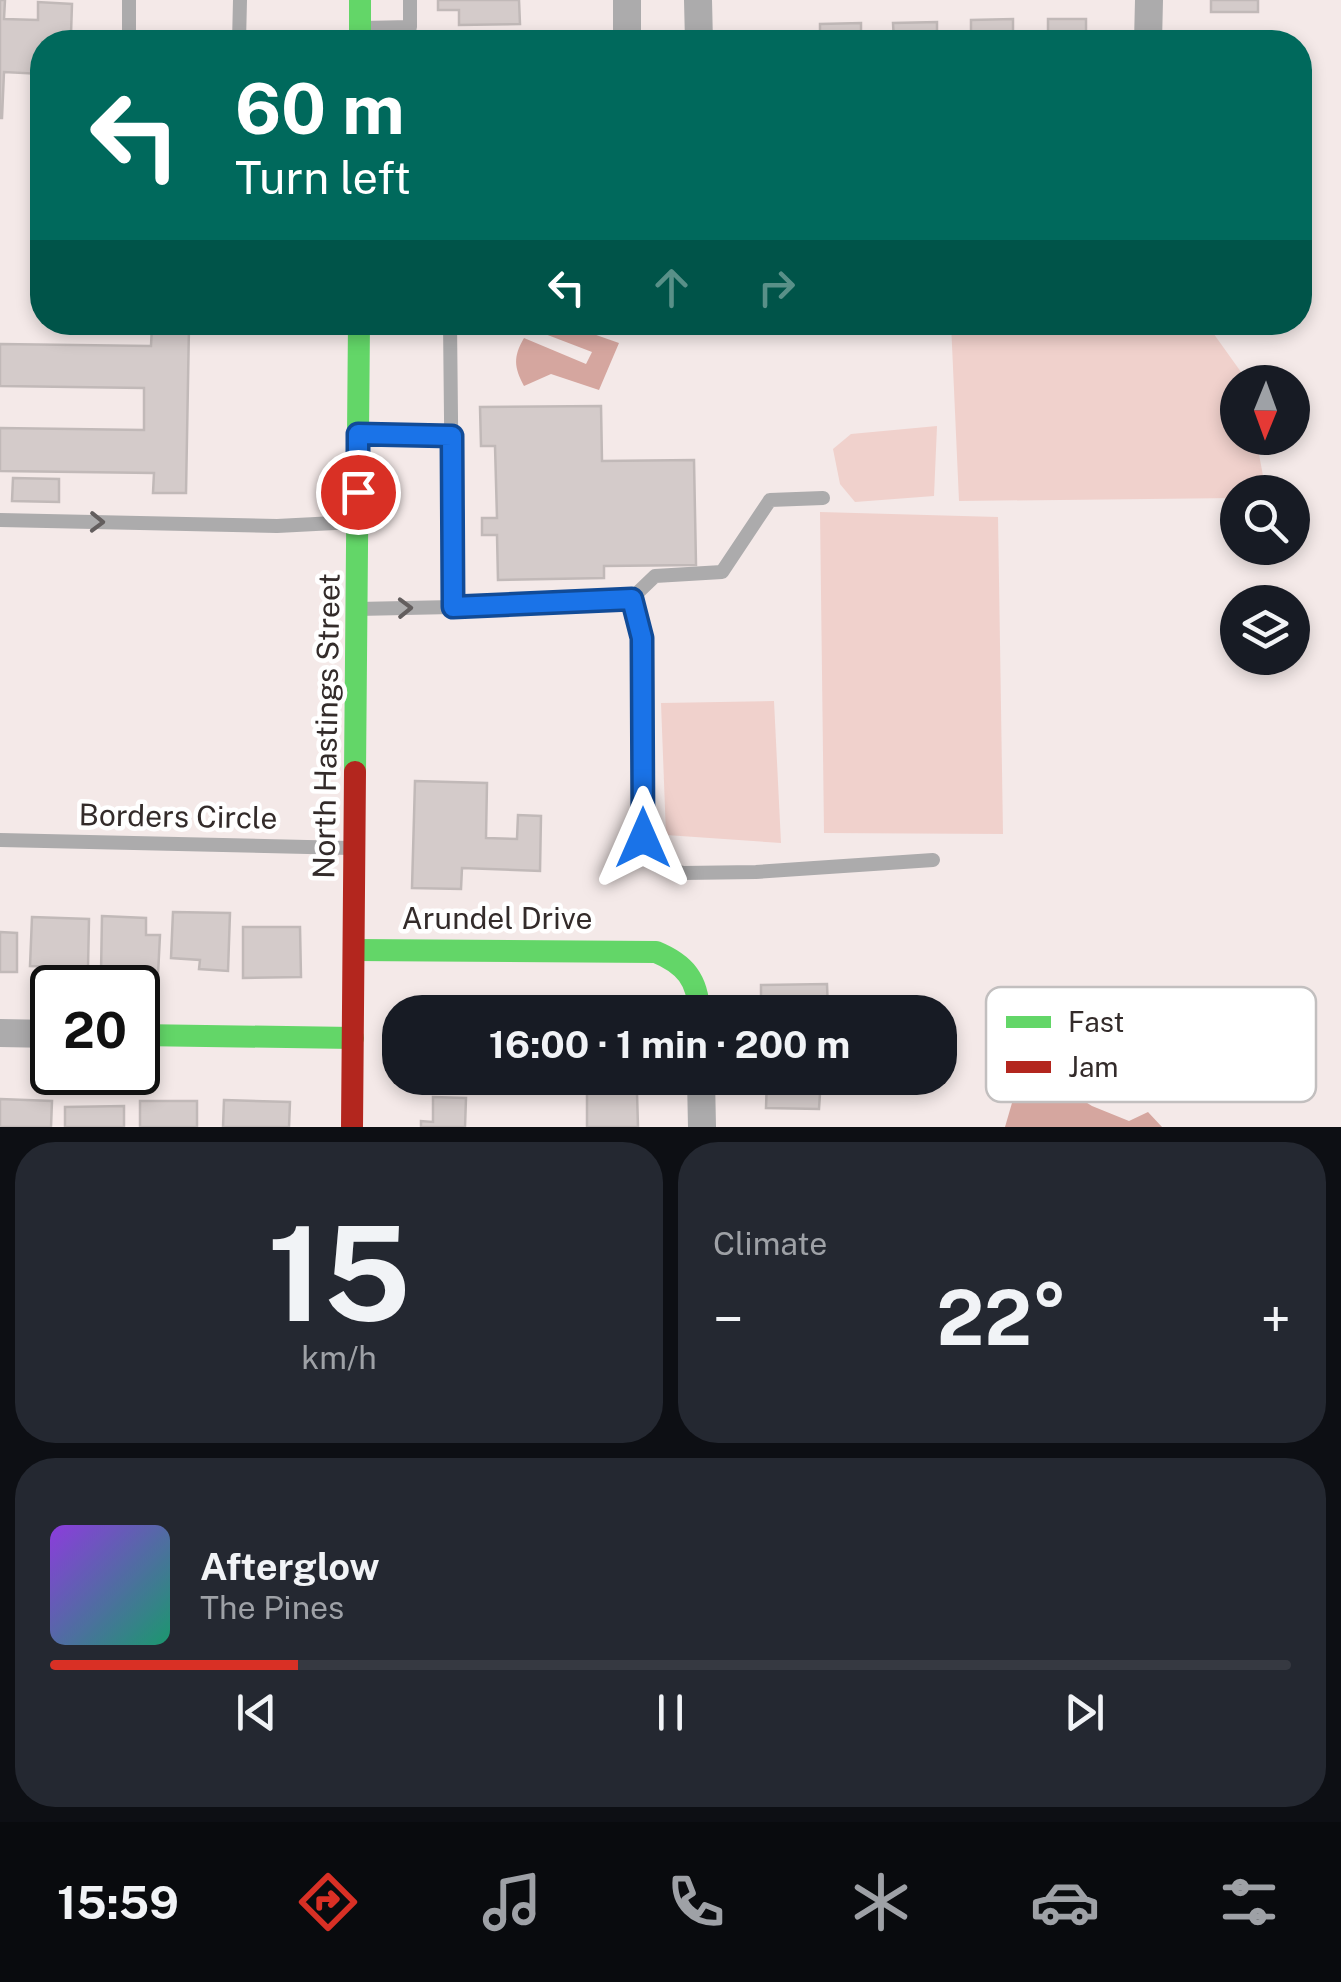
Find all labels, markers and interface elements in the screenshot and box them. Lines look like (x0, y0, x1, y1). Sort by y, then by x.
text: 60 m (235, 67, 405, 150)
icon: left (70, 70, 200, 200)
text: Turn left (235, 151, 411, 204)
icon: left (539, 260, 594, 315)
icon: ahead (644, 260, 699, 315)
icon: right (749, 260, 804, 315)
north arrow (1220, 365, 1310, 455)
map controls (1220, 365, 1310, 675)
pin (316, 450, 401, 535)
icon: arrive (331, 465, 386, 520)
button: search (1220, 475, 1310, 565)
one-way arrow (90, 511, 106, 533)
street label: North Hastings Street (305, 573, 347, 879)
button: layers (1220, 585, 1310, 675)
one-way arrow (398, 597, 414, 618)
position arrow (591, 786, 695, 890)
street label: Borders Circle (78, 796, 278, 836)
street label: Arundel Drive (401, 900, 593, 936)
speed limit sign: 20 (30, 965, 160, 1095)
legend (986, 987, 1316, 1102)
text: Fast (1068, 1005, 1124, 1038)
text: 16:00 · 1 min · 200 m (489, 1022, 850, 1067)
text: Jam (1068, 1050, 1119, 1083)
text: 15 (267, 1198, 411, 1350)
text: Climate (713, 1225, 827, 1262)
text: 22° (937, 1274, 1067, 1362)
text: − (713, 1287, 744, 1351)
text: + (1261, 1287, 1291, 1351)
text: km/h (301, 1339, 377, 1376)
text: Afterglow (200, 1544, 380, 1589)
text: The Pines (200, 1589, 344, 1626)
icon: previous (229, 1685, 284, 1740)
icon: pause (643, 1685, 698, 1740)
icon: next (1057, 1685, 1112, 1740)
icon: directions (293, 1867, 363, 1937)
icon: music (477, 1867, 547, 1937)
icon: phone (661, 1867, 731, 1937)
icon: climate (846, 1867, 916, 1937)
icon: car (1030, 1867, 1100, 1937)
icon: filters (1214, 1867, 1284, 1937)
text: 15:59 (57, 1876, 179, 1929)

